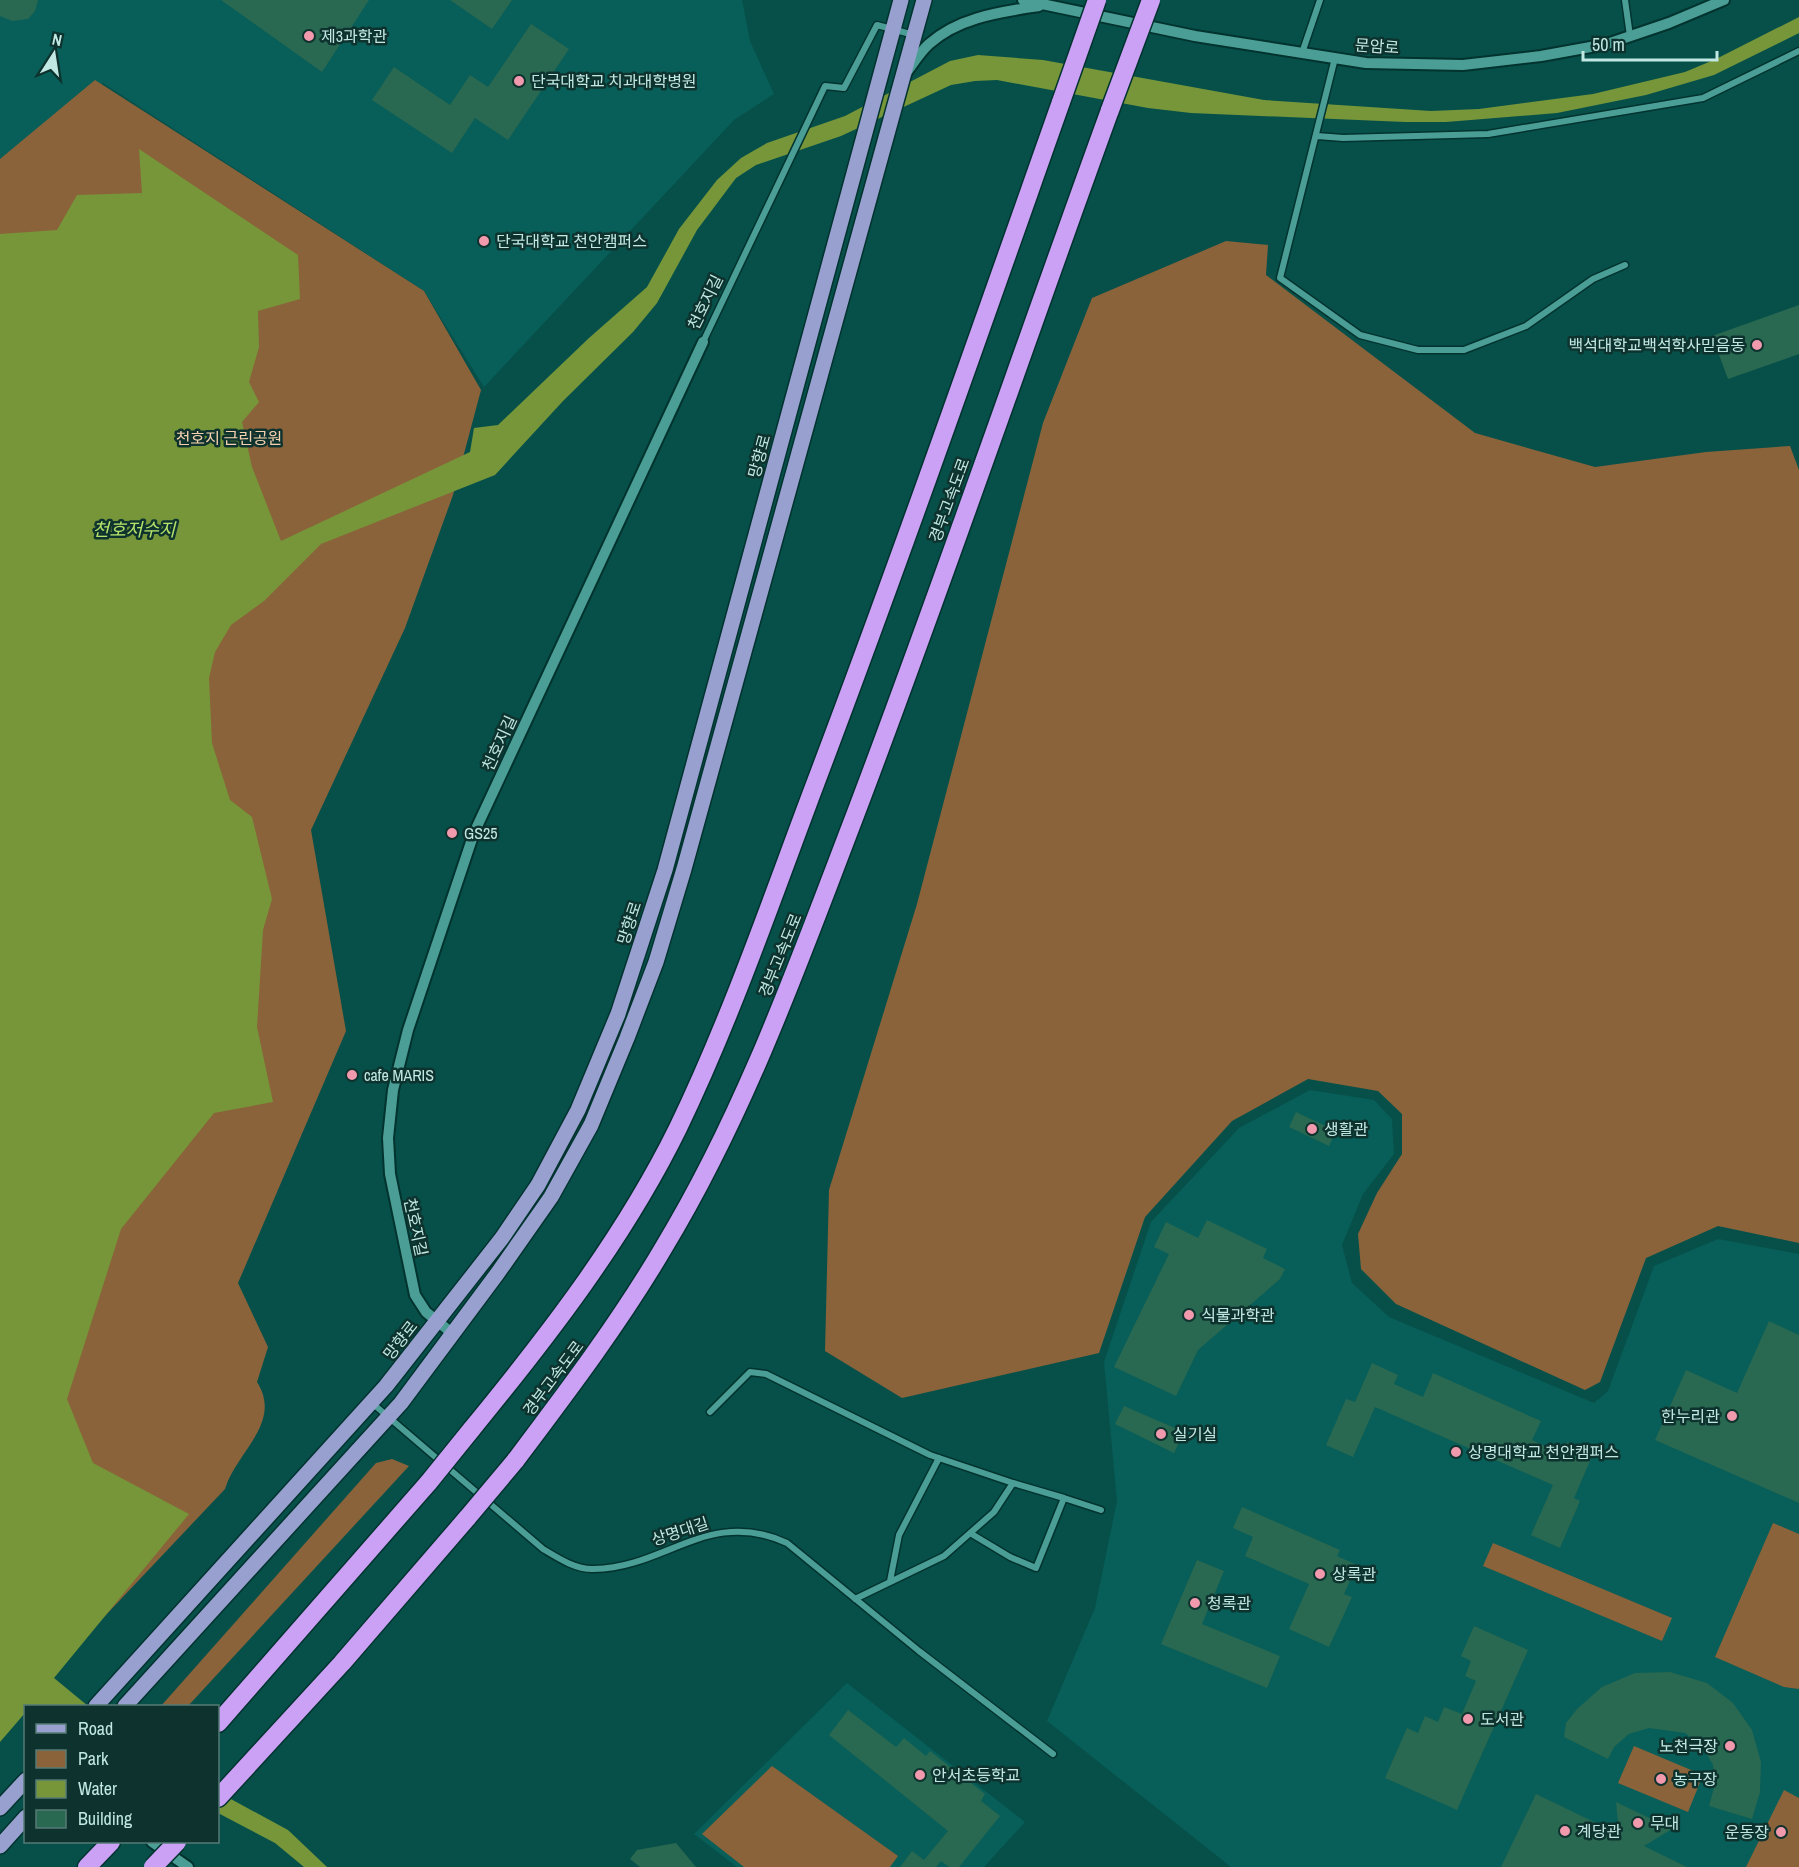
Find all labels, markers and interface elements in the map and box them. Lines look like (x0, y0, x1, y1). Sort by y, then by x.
north arrow (24, 24, 84, 84)
scale bar (1583, 24, 1716, 62)
place label: 제3과학관 (321, 25, 387, 47)
text: N (50, 28, 64, 51)
marker: 제3과학관 (302, 29, 316, 43)
text: 50 m (1592, 32, 1625, 57)
street label: 문암로 (1354, 33, 1400, 59)
place label: 단국대학교 치과대학병원 (531, 70, 697, 92)
marker: 단국대학교 치과대학병원 (512, 74, 526, 88)
place label: 단국대학교 천안캠퍼스 (496, 230, 647, 252)
marker: 단국대학교 천안캠퍼스 (477, 234, 491, 248)
street label: 천호지길 (682, 271, 728, 333)
place label: 백석대학교백석학사믿음동 (1568, 334, 1745, 356)
marker: 백석대학교백석학사믿음동 (1750, 338, 1764, 352)
park label: 천호지 근린공원 (176, 427, 282, 449)
street label: 망향로 (743, 432, 775, 480)
street label: 경부고속도로 (924, 454, 975, 545)
water label: 천호저수지 (93, 517, 177, 542)
street label: 천호지길 (477, 712, 521, 774)
place label: GS25 (464, 822, 498, 844)
marker: GS25 (445, 826, 459, 840)
street label: 망향로 (612, 898, 646, 947)
street label: 경부고속도로 (753, 910, 807, 1000)
place label: cafe MARIS (364, 1064, 434, 1086)
marker: cafe MARIS (345, 1068, 359, 1082)
place label: 생활관 (1324, 1118, 1368, 1140)
marker: 생활관 (1305, 1122, 1319, 1136)
street label: 천호지길 (399, 1196, 433, 1258)
place label: 식물과학관 (1201, 1304, 1275, 1326)
marker: 식물과학관 (1182, 1308, 1196, 1322)
street label: 망향로 (378, 1316, 422, 1364)
street label: 경부고속도로 (518, 1336, 589, 1420)
place label: 한누리관 (1661, 1405, 1720, 1427)
marker: 한누리관 (1725, 1409, 1739, 1423)
place label: 실기실 (1173, 1423, 1217, 1445)
marker: 실기실 (1154, 1427, 1168, 1441)
place label: 상명대학교 천안캠퍼스 (1468, 1441, 1619, 1463)
marker: 상명대학교 천안캠퍼스 (1449, 1445, 1463, 1459)
street label: 상명대길 (649, 1511, 711, 1551)
place label: 상록관 (1332, 1563, 1376, 1585)
marker: 상록관 (1313, 1567, 1327, 1581)
place label: 청록관 (1207, 1592, 1251, 1614)
marker: 청록관 (1188, 1596, 1202, 1610)
legend (24, 1705, 219, 1843)
place label: 도서관 (1480, 1708, 1524, 1730)
marker: 도서관 (1461, 1712, 1475, 1726)
text: Road (78, 1716, 113, 1741)
place label: 노천극장 (1659, 1735, 1718, 1757)
marker: 노천극장 (1723, 1739, 1737, 1753)
text: Park (78, 1746, 109, 1771)
place label: 안서초등학교 (932, 1764, 1020, 1786)
marker: 안서초등학교 (913, 1768, 927, 1782)
place label: 농구장 (1673, 1768, 1717, 1790)
marker: 농구장 (1654, 1772, 1668, 1786)
text: Water (78, 1776, 117, 1801)
text: Building (78, 1806, 133, 1831)
place label: 무대 (1650, 1812, 1679, 1834)
marker: 무대 (1631, 1816, 1645, 1830)
place label: 계당관 (1577, 1820, 1621, 1842)
place label: 운동장 (1725, 1821, 1769, 1843)
marker: 계당관 (1558, 1824, 1572, 1838)
marker: 운동장 (1774, 1825, 1788, 1839)

